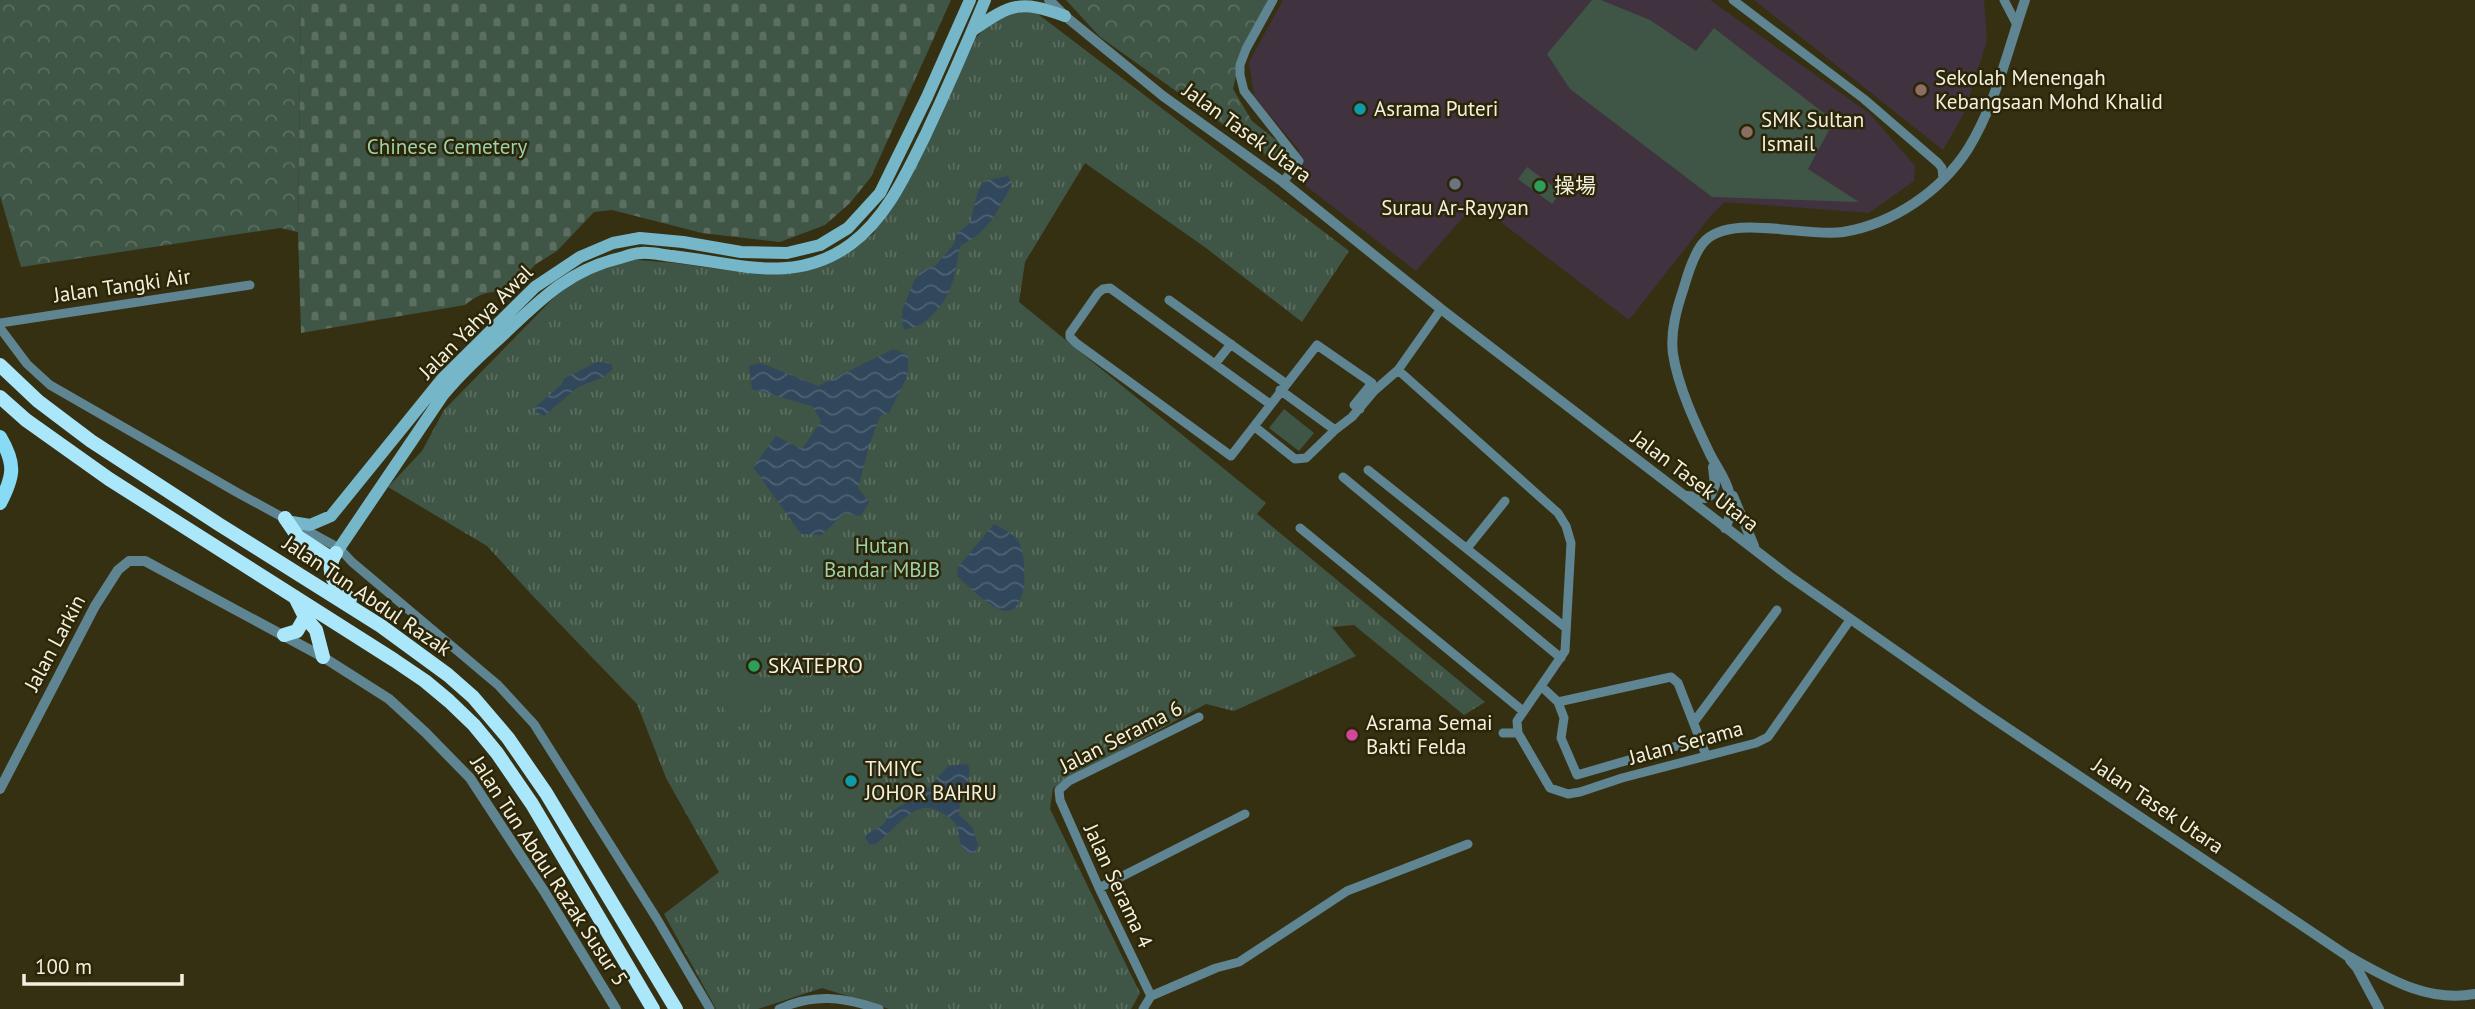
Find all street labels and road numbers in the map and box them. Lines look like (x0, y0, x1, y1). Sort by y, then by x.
street label: Jalan Tasek Utara (1177, 76, 1317, 188)
street label: Jalan Yahya Awal (412, 259, 538, 385)
street label: Jalan Tangki Air (51, 263, 192, 309)
street label: Jalan Tasek Utara (1625, 423, 1764, 537)
street label: Jalan Tun Abdul Razak (277, 529, 457, 662)
street label: Jalan Larkin (17, 590, 91, 696)
street label: Jalan Serama 6 (1054, 694, 1187, 779)
street label: Jalan Serama (1625, 714, 1746, 771)
street label: Jalan Tun Abdul Razak Susur 5 (464, 750, 634, 991)
street label: Jalan Tasek Utara (2087, 751, 2229, 859)
street label: Jalan Serama 4 (1077, 818, 1159, 952)

